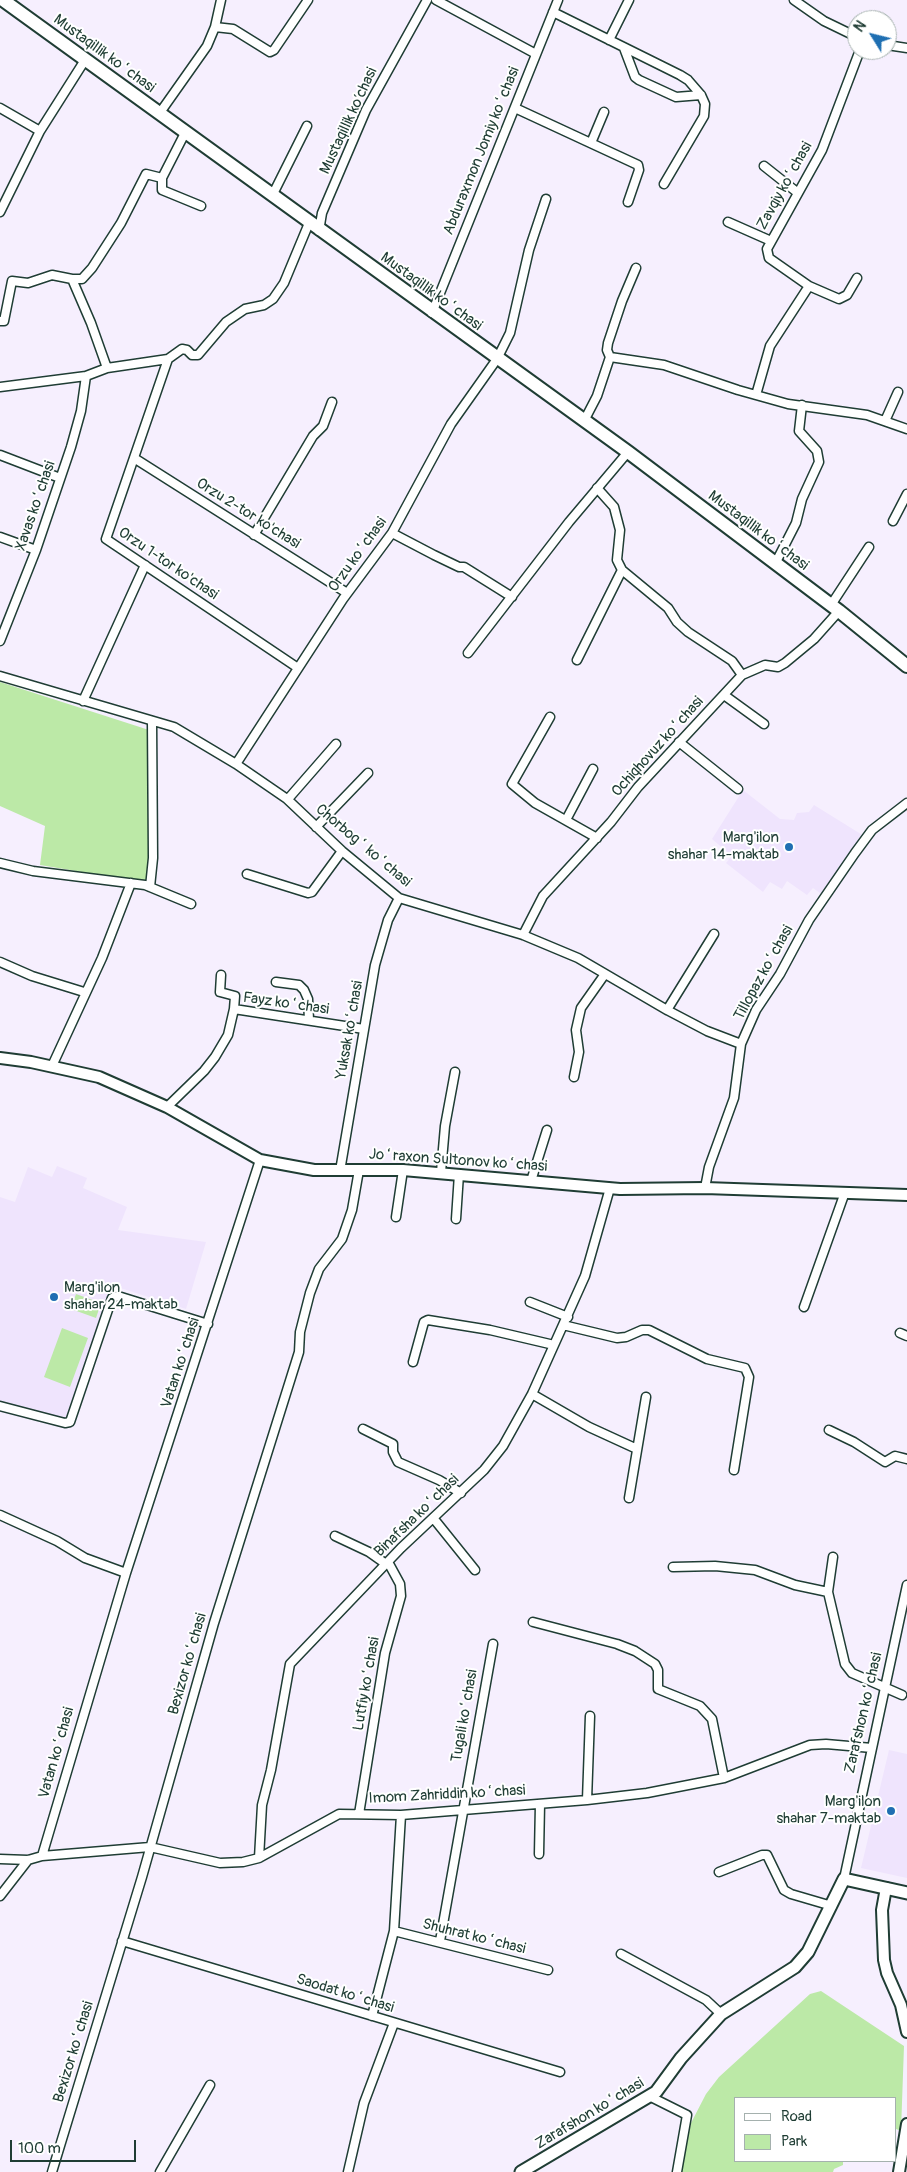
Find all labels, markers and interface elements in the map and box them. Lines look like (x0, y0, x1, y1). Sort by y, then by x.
north arrow (847, 10, 897, 60)
street label: Mustaqillik koʻchasi (50, 11, 158, 97)
text: N (851, 18, 870, 35)
street label: Abduraxmon Jomiy koʻchasi (440, 64, 524, 238)
street label: Mustaqillik ko‘chasi (316, 65, 382, 177)
street label: Zavqiy koʻchasi (753, 139, 817, 233)
street label: Mustaqillik koʻchasi (377, 249, 485, 335)
street label: Xavas koʻchasi (12, 459, 60, 553)
street label: Orzu 2-tor ko'chasi (193, 475, 303, 553)
street label: Mustaqillik koʻchasi (704, 487, 812, 575)
street label: Orzu koʻchasi (325, 514, 391, 596)
street label: Orzu 1-tor ko'chasi (115, 524, 221, 604)
street label: Ochiqhovuz koʻchasi (608, 693, 708, 801)
street label: Chorbogʻ koʻchasi (312, 801, 414, 891)
place label: Marg'ilon shahar 14-maktab (668, 829, 779, 864)
marker: Marg'ilon shahar 14-maktab (783, 841, 795, 853)
street label: Tillopaz koʻchasi (730, 922, 798, 1024)
street label: Yuksak koʻchasi (332, 979, 368, 1081)
street label: Fayz koʻchasi (242, 989, 330, 1019)
street label: Joʻraxon Sultonov koʻchasi (368, 1146, 548, 1176)
place label: Marg'ilon shahar 24-maktab (64, 1279, 178, 1314)
marker: Marg'ilon shahar 24-maktab (48, 1291, 60, 1303)
street label: Vatan koʻchasi (158, 1315, 204, 1411)
street label: Binafsha koʻchasi (371, 1471, 463, 1561)
street label: Bexizor koʻchasi (165, 1611, 211, 1717)
street label: Lutfiy koʻchasi (350, 1636, 384, 1732)
street label: Zarafshon koʻchasi (841, 1651, 887, 1775)
street label: Tugali koʻchasi (448, 1668, 482, 1764)
street label: Vatan koʻchasi (35, 1705, 79, 1801)
street label: Imom Zahriddin koʻchasi (368, 1782, 526, 1808)
place label: Marg'ilon shahar 7-maktab (776, 1793, 881, 1828)
marker: Marg'ilon shahar 7-maktab (885, 1805, 897, 1817)
street label: Shuhrat koʻchasi (420, 1915, 528, 1959)
street label: Saodat koʻchasi (294, 1971, 396, 2017)
street label: Bexizor koʻchasi (50, 1999, 98, 2105)
street label: Zarafshon koʻchasi (533, 2075, 647, 2153)
legend (734, 2097, 897, 2162)
text: Road (781, 2107, 812, 2126)
scale bar (12, 2130, 139, 2162)
text: Park (781, 2132, 807, 2151)
text: 100 m (18, 2139, 61, 2158)

